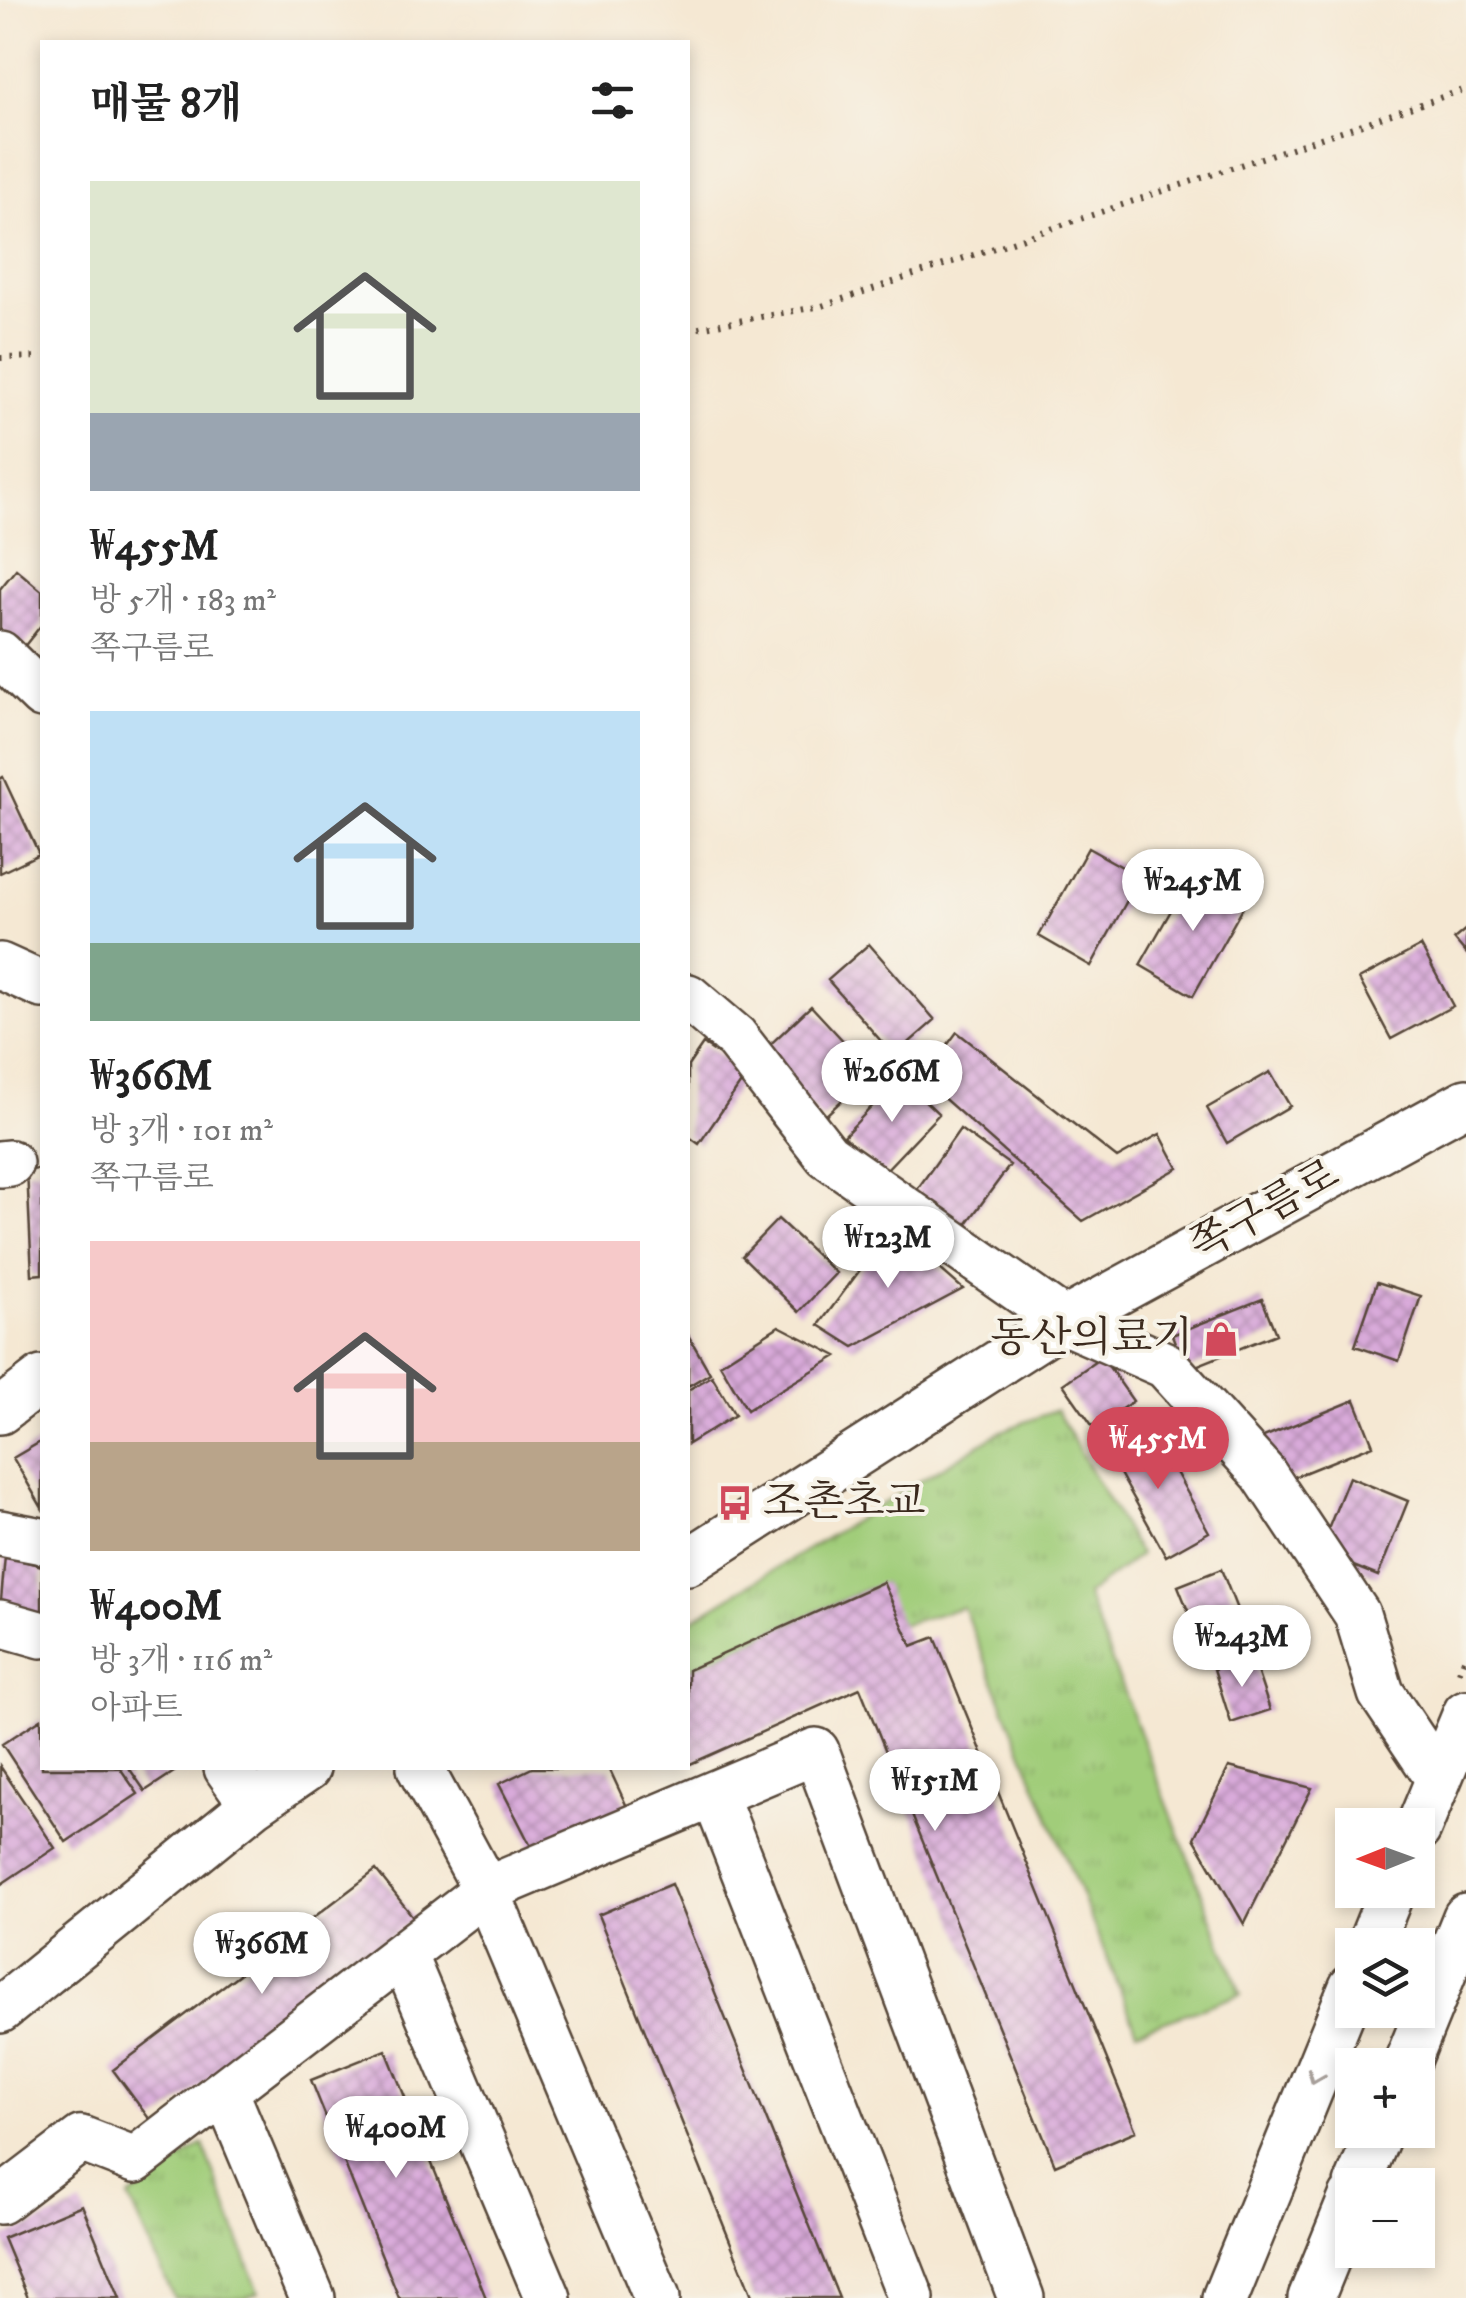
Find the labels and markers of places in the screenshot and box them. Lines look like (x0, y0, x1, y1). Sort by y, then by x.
pin: ₩245M (1123, 849, 1263, 934)
pin: ₩266M (822, 1040, 962, 1125)
pin: ₩123M (818, 1206, 958, 1291)
place label: 동산의료기 (990, 1313, 1193, 1365)
shop icon: 동산의료기 (1202, 1320, 1240, 1358)
pin: ₩455M (1088, 1407, 1228, 1492)
place label: 조촌초교 (763, 1477, 925, 1529)
bus stop icon: 조촌초교 (716, 1484, 754, 1522)
pin: ₩243M (1172, 1605, 1312, 1690)
pin: ₩151M (865, 1749, 1005, 1834)
pin: ₩366M (192, 1912, 332, 1997)
pin: ₩400M (326, 2096, 466, 2181)

